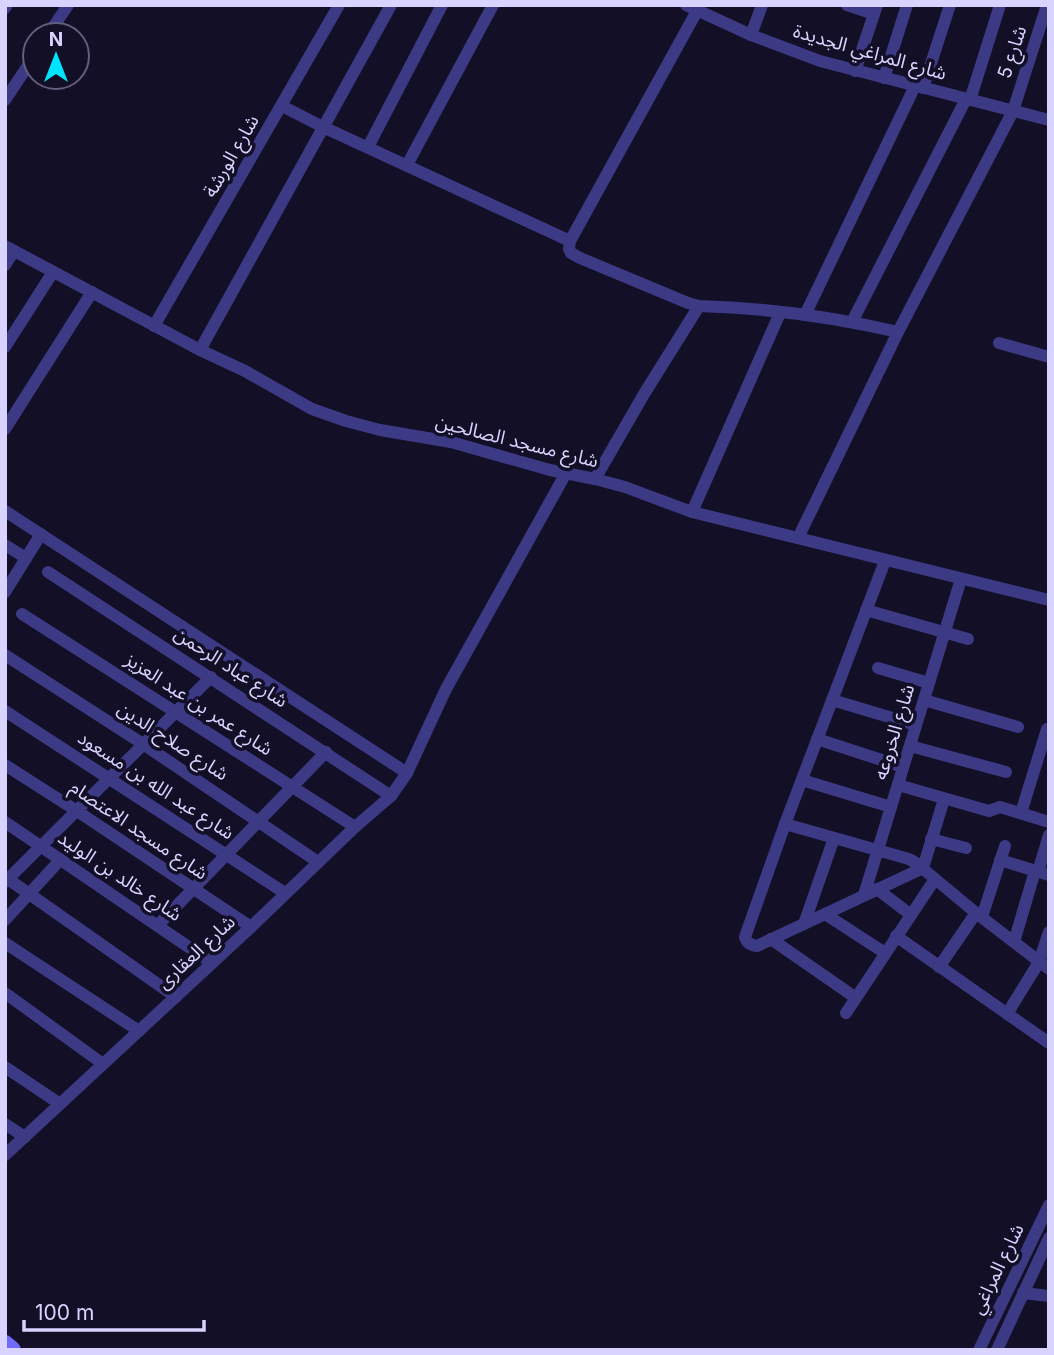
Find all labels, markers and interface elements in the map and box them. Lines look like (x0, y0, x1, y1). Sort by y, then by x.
street label: شارع المراغي الجديدة (790, 19, 949, 88)
north arrow (21, 21, 91, 91)
street label: شارع 5 (993, 23, 1033, 82)
text: N (49, 28, 63, 51)
street label: شارع الورشة (198, 111, 266, 202)
street label: شارع مسجد الصالحين (433, 410, 601, 474)
street label: شارع عباد الرحمن (169, 622, 292, 714)
street label: شارع عمر بن عبد العزيز (119, 647, 277, 762)
street label: شارع الخروعه (869, 681, 921, 783)
street label: شارع صلاح الدين (112, 697, 233, 787)
street label: شارع عبد الله بن مسعود (72, 726, 239, 846)
street label: شارع مسجد الاعتصام (64, 775, 212, 887)
street label: شارع خالد بن الوليد (53, 826, 186, 928)
street label: شارع العقارى (152, 910, 241, 995)
street label: شارع المراغي (965, 1220, 1032, 1320)
scale bar (24, 1288, 205, 1332)
text: 100 m (35, 1300, 94, 1325)

